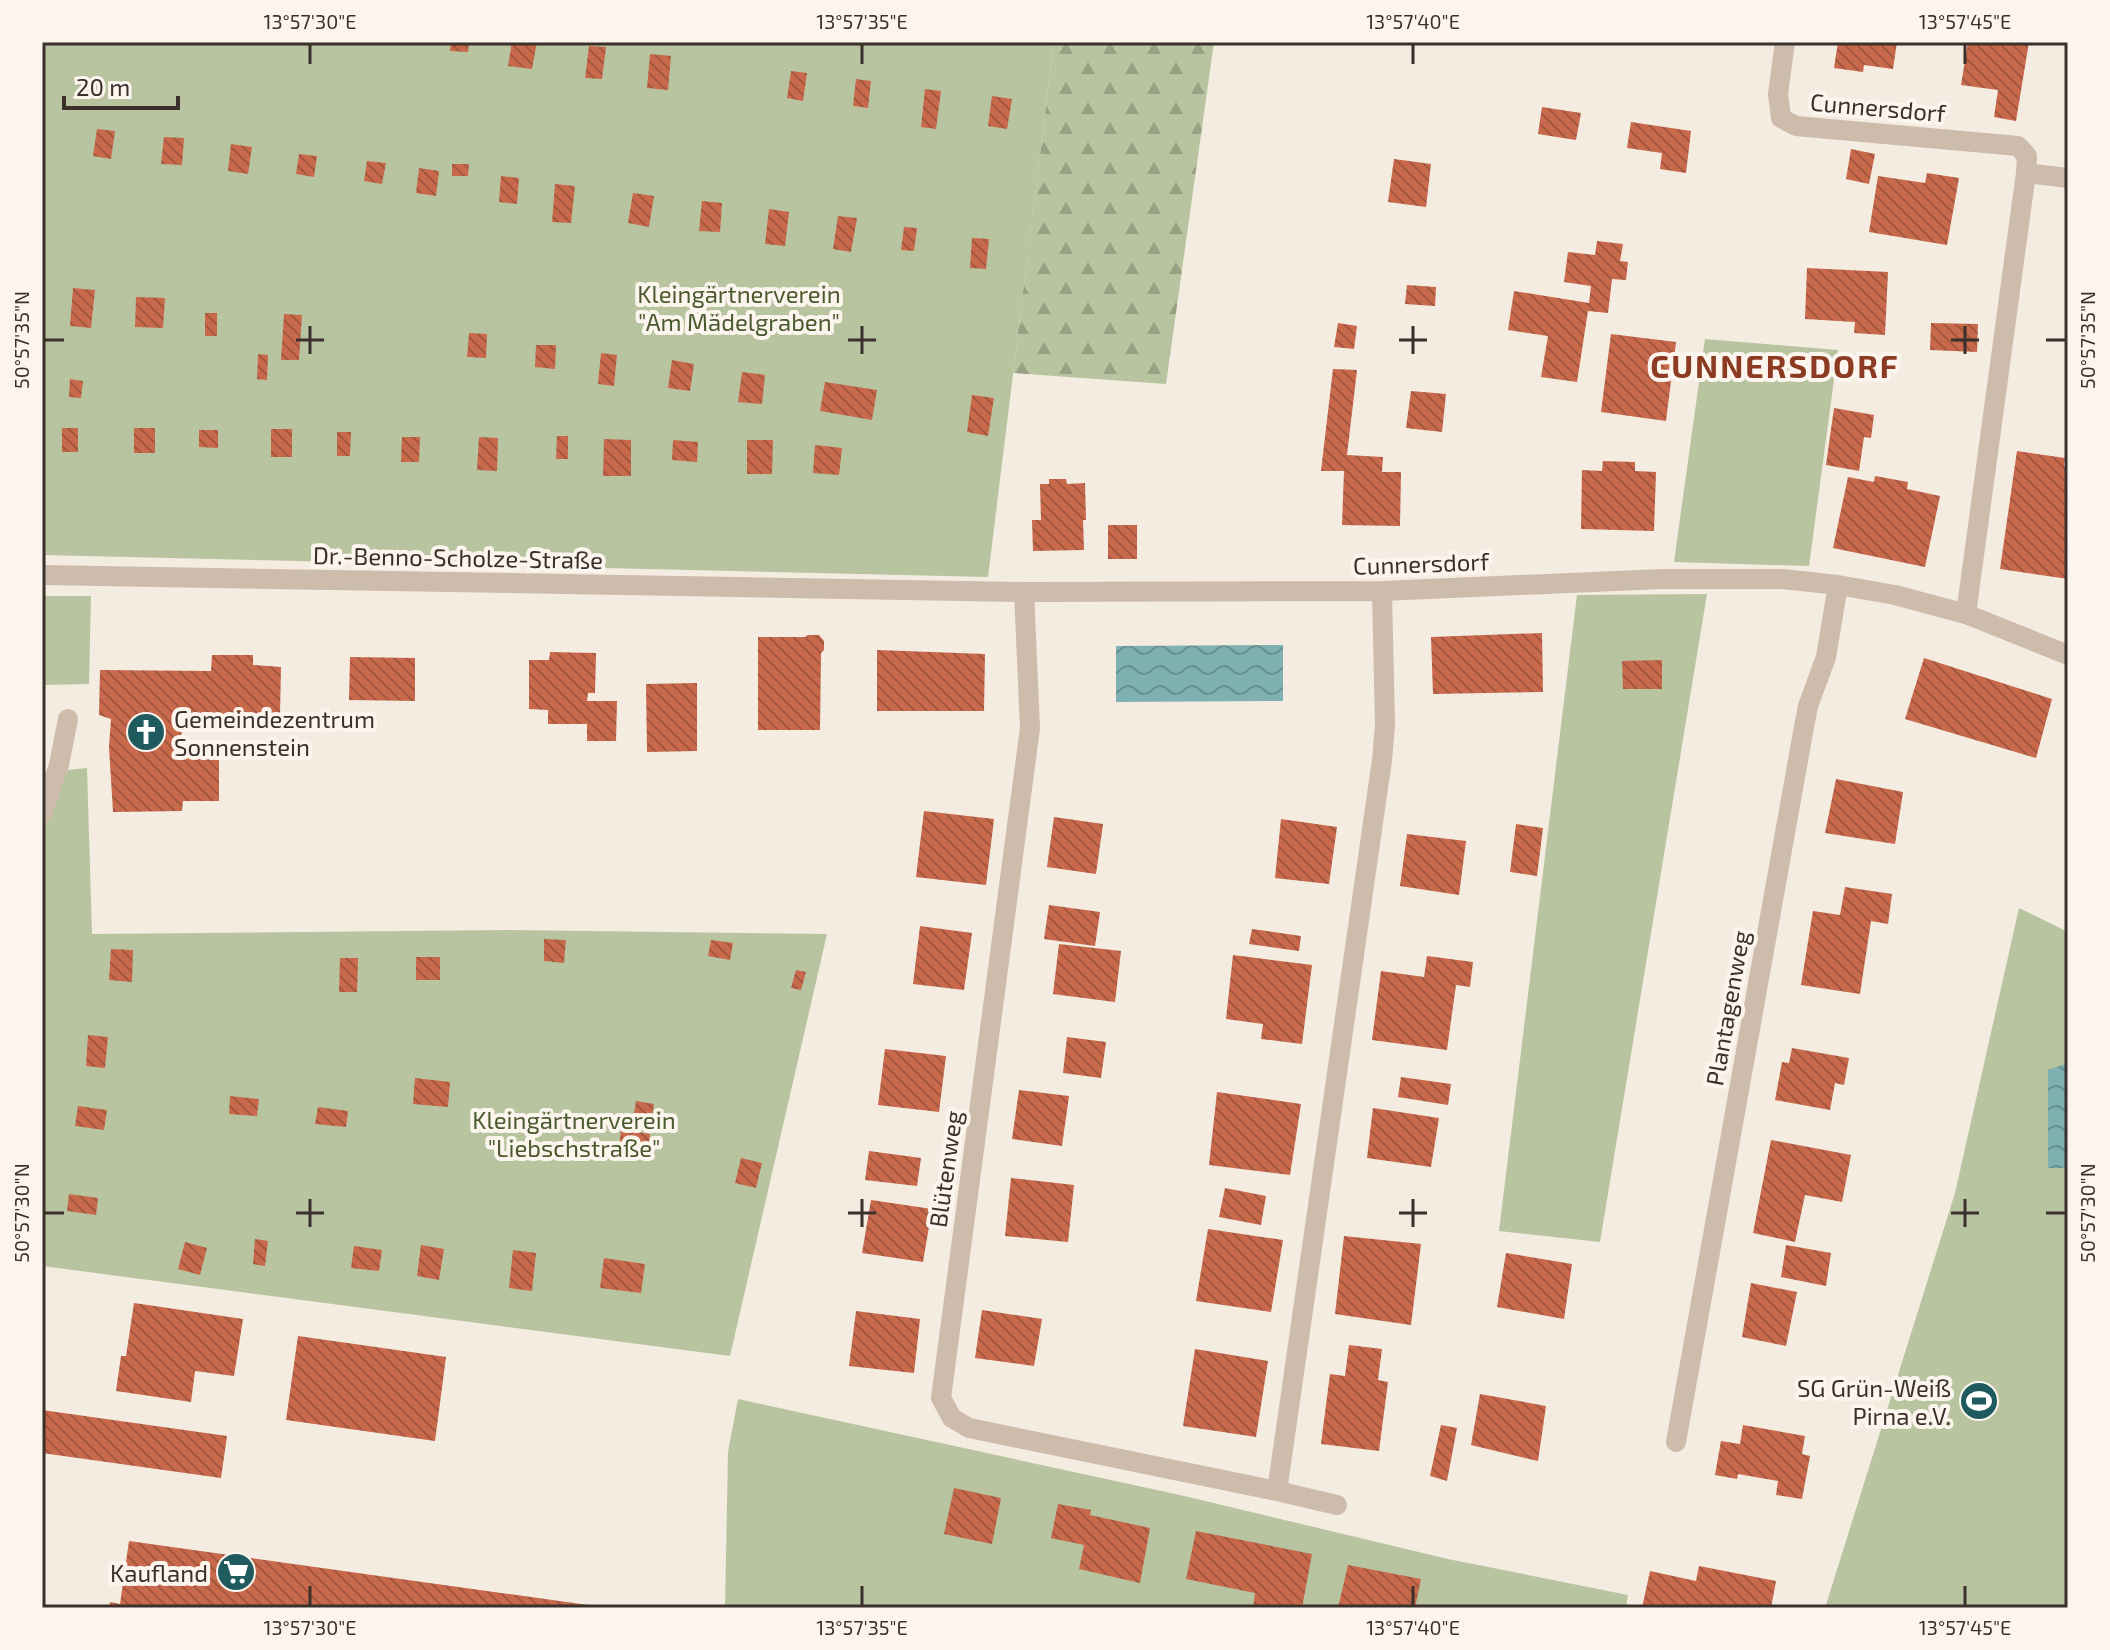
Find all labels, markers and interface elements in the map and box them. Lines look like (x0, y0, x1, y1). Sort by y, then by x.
text: 13°57'30"E (264, 9, 356, 33)
text: 13°57'35"E (816, 9, 908, 33)
text: 13°57'40"E (1366, 9, 1460, 33)
text: 13°57'45"E (1919, 9, 2011, 33)
scale bar (64, 60, 178, 110)
text: 20 m (76, 72, 130, 101)
street label: Cunnersdorf (1809, 87, 1948, 127)
park label: Kleingärtnerverein "Am Mädelgraben" (637, 279, 841, 336)
text: 50°57'35"N (9, 291, 33, 389)
text: 50°57'35"N (2075, 291, 2099, 389)
district label: CUNNERSDORF (1650, 346, 1900, 384)
street label: Dr.-Benno-Scholze-Straße (313, 540, 603, 574)
street label: Cunnersdorf (1352, 546, 1490, 580)
place label: Gemeindezentrum Sonnenstein (174, 704, 375, 761)
church icon: Gemeindezentrum Sonnenstein (125, 711, 167, 753)
street label: Plantagenweg (1699, 928, 1755, 1088)
park label: Kleingärtnerverein "Liebschstraße" (472, 1105, 676, 1162)
street label: Blütenweg (922, 1109, 968, 1229)
text: 50°57'30"N (9, 1163, 33, 1263)
text: 50°57'30"N (2075, 1163, 2099, 1263)
place label: SG Grün-Weiß Pirna e.V. (1797, 1373, 1951, 1430)
sports icon: SG Grün-Weiß Pirna e.V. (1958, 1380, 2000, 1422)
supermarket icon: Kaufland (215, 1551, 257, 1593)
place label: Kaufland (110, 1558, 208, 1587)
text: 13°57'30"E (264, 1615, 356, 1639)
text: 13°57'35"E (816, 1615, 908, 1639)
text: 13°57'40"E (1366, 1615, 1460, 1639)
text: 13°57'45"E (1919, 1615, 2011, 1639)

